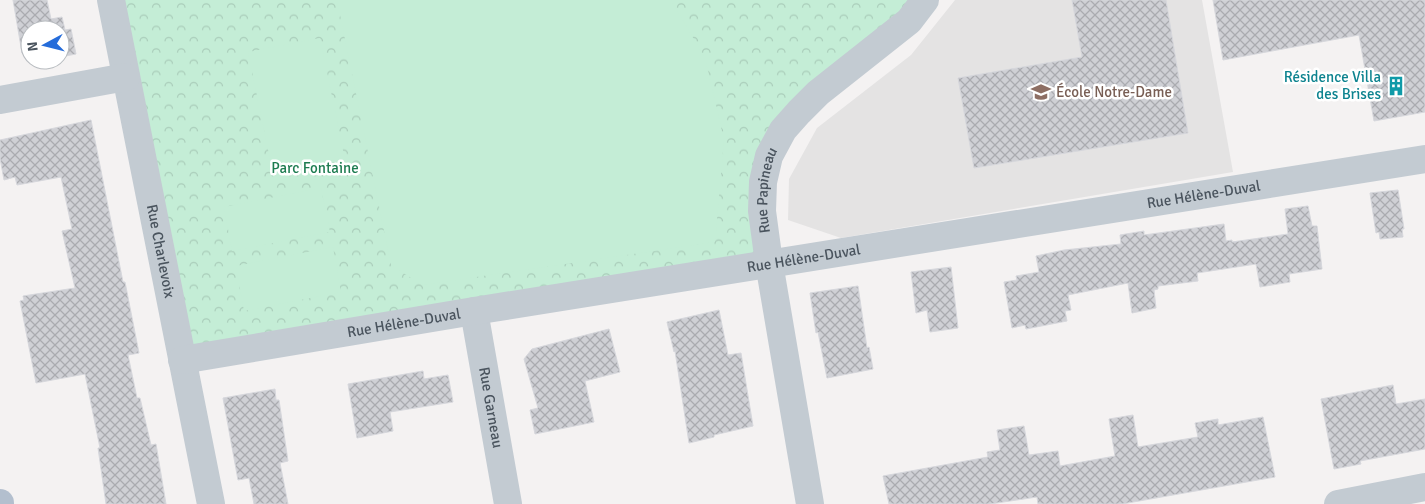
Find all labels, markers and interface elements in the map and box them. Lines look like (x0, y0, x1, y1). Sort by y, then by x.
north arrow (20, 20, 70, 70)
text: N (24, 41, 42, 52)
place label: Résidence Villa des Brises (1284, 68, 1381, 103)
building icon: Résidence Villa des Brises (1385, 75, 1407, 97)
school or university icon: École Notre-Dame (1030, 81, 1052, 103)
place label: École Notre-Dame (1056, 82, 1172, 101)
street label: Rue Papineau (753, 144, 781, 234)
park label: Parc Fontaine (271, 159, 359, 177)
street label: Rue Hélène-Duval (1146, 176, 1262, 212)
street label: Rue Charlevoix (143, 203, 179, 300)
street label: Rue Hélène-Duval (746, 240, 862, 276)
street label: Rue Hélène-Duval (346, 304, 462, 341)
street label: Rue Garneau (475, 366, 507, 449)

